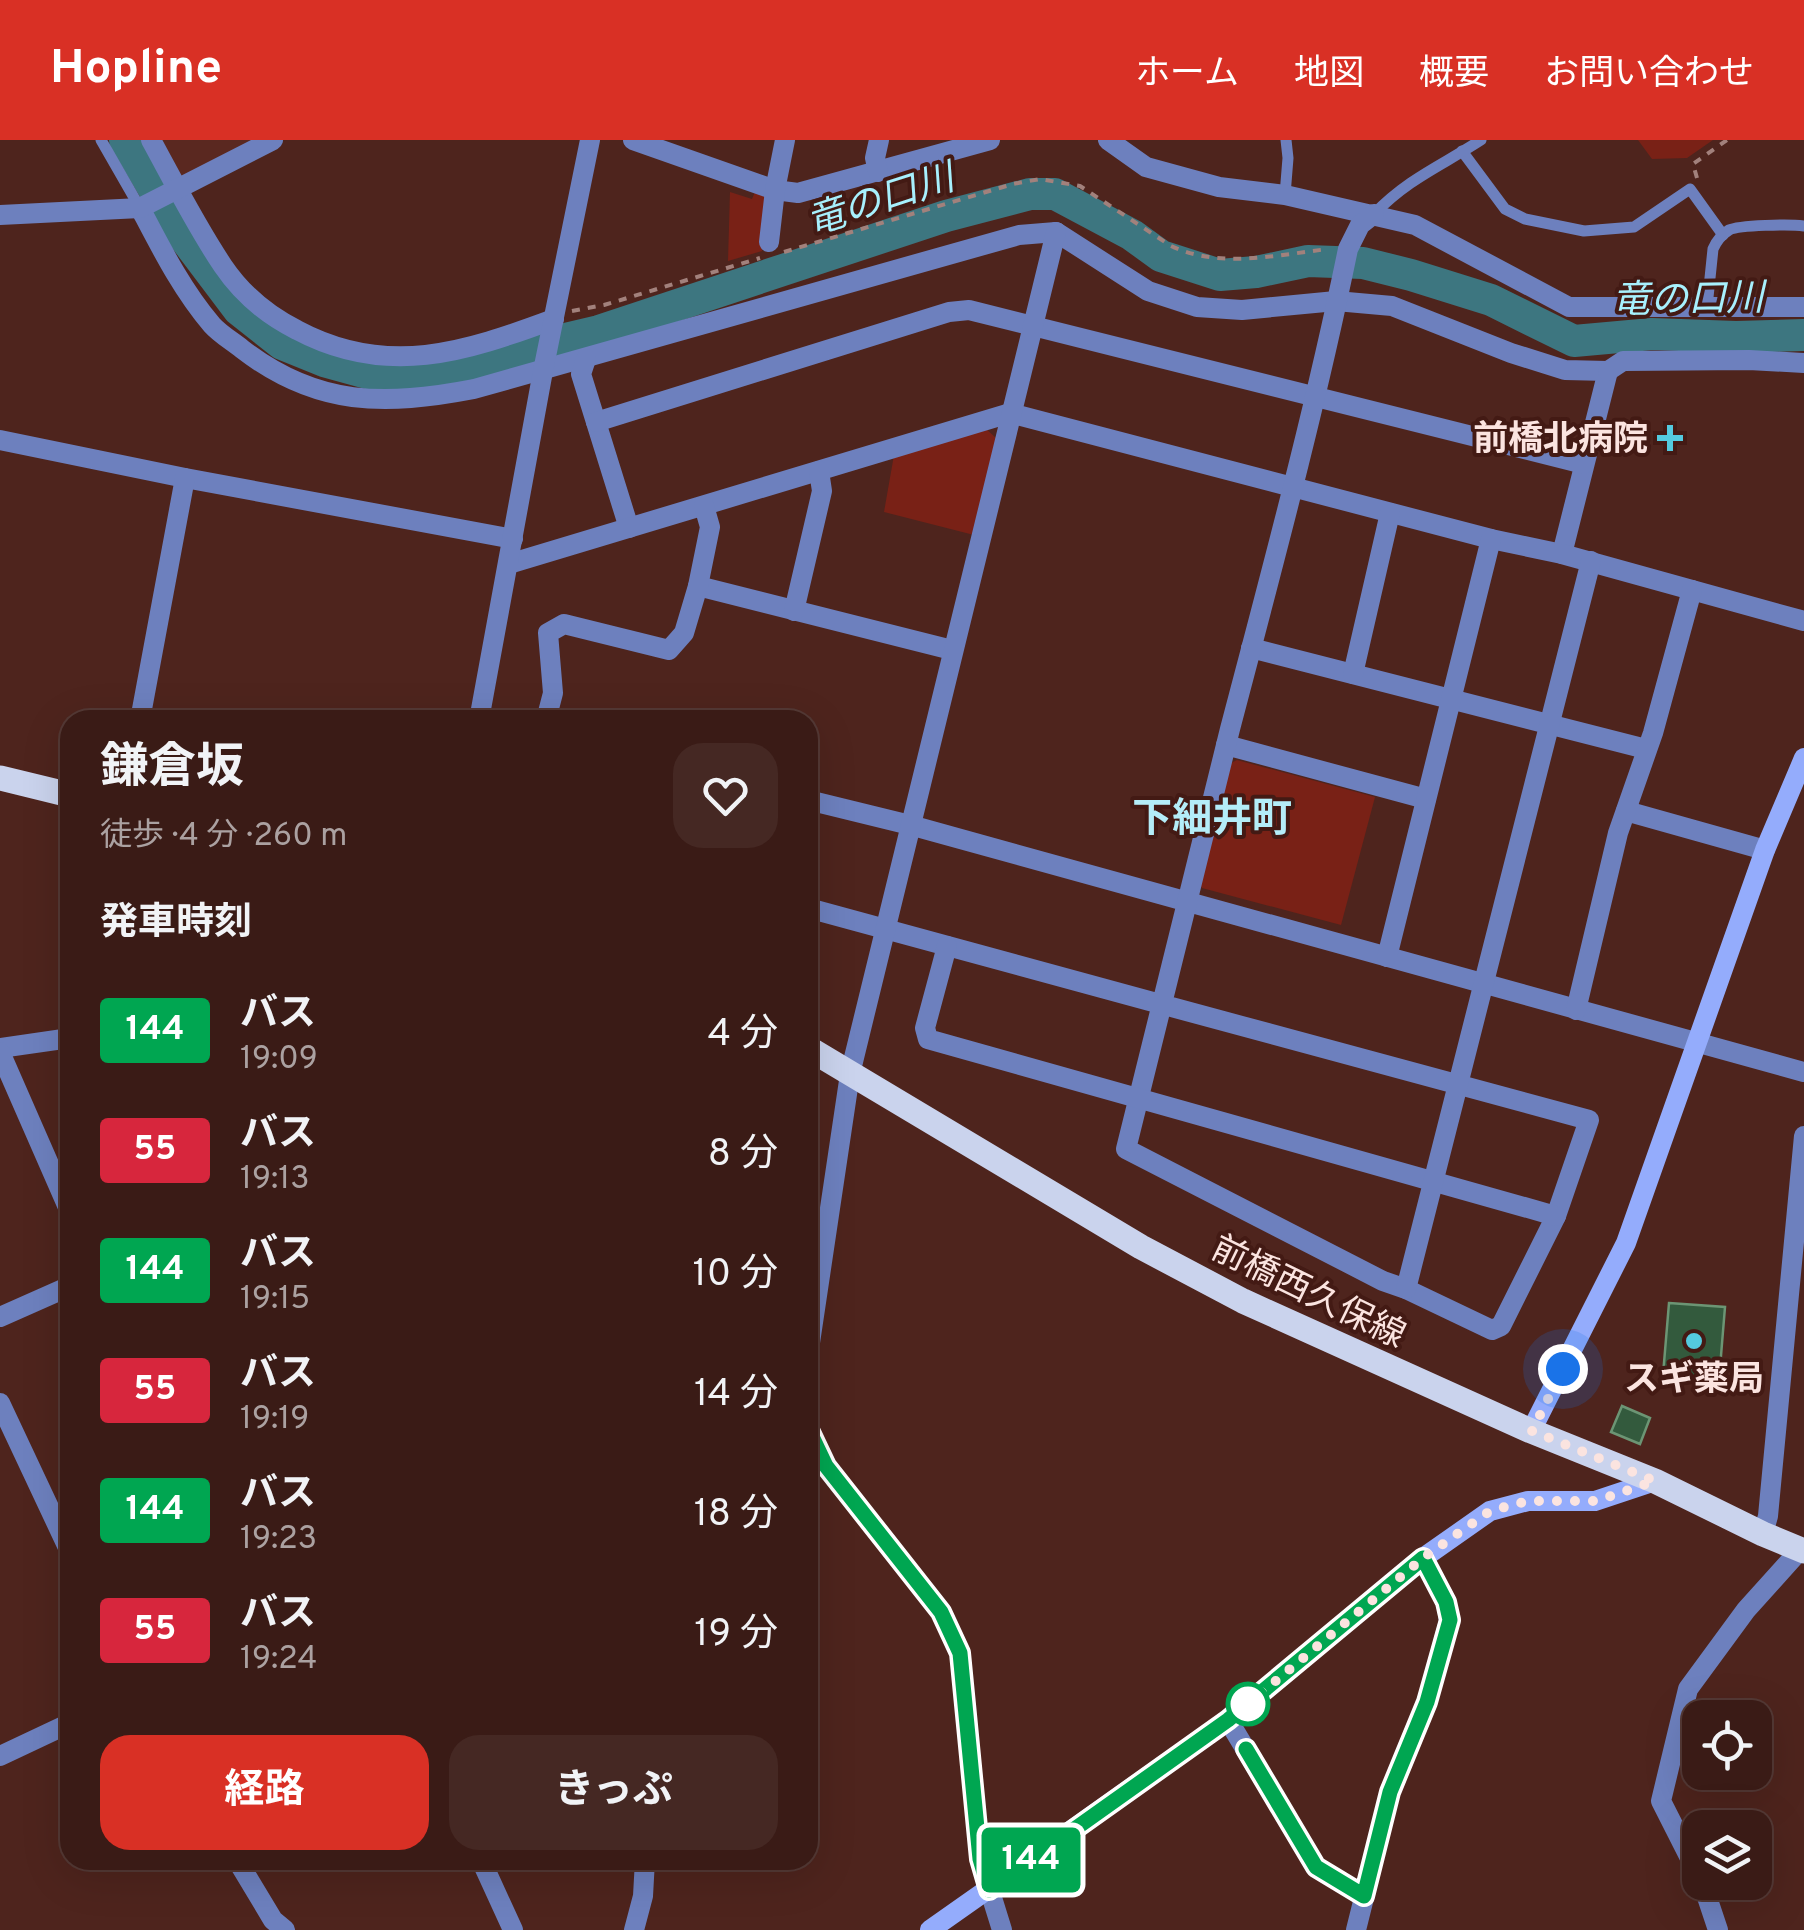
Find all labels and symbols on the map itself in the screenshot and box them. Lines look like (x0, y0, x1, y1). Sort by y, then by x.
water label: 竜の口川 (801, 154, 965, 249)
water label: 竜の口川 (1612, 276, 1768, 327)
place label: 前橋北病院 (1473, 419, 1648, 463)
marker: 前橋北病院 (1657, 425, 1683, 451)
district label: 下細井町 (1132, 796, 1292, 846)
street label: 前橋西久保線 (1204, 1228, 1412, 1360)
marker: スギ薬局 (1683, 1330, 1705, 1352)
your location (1538, 1344, 1588, 1394)
place label: スギ薬局 (1624, 1359, 1764, 1403)
unlabelled marker (1227, 1683, 1269, 1725)
line badge: 144 (974, 1828, 1088, 1892)

